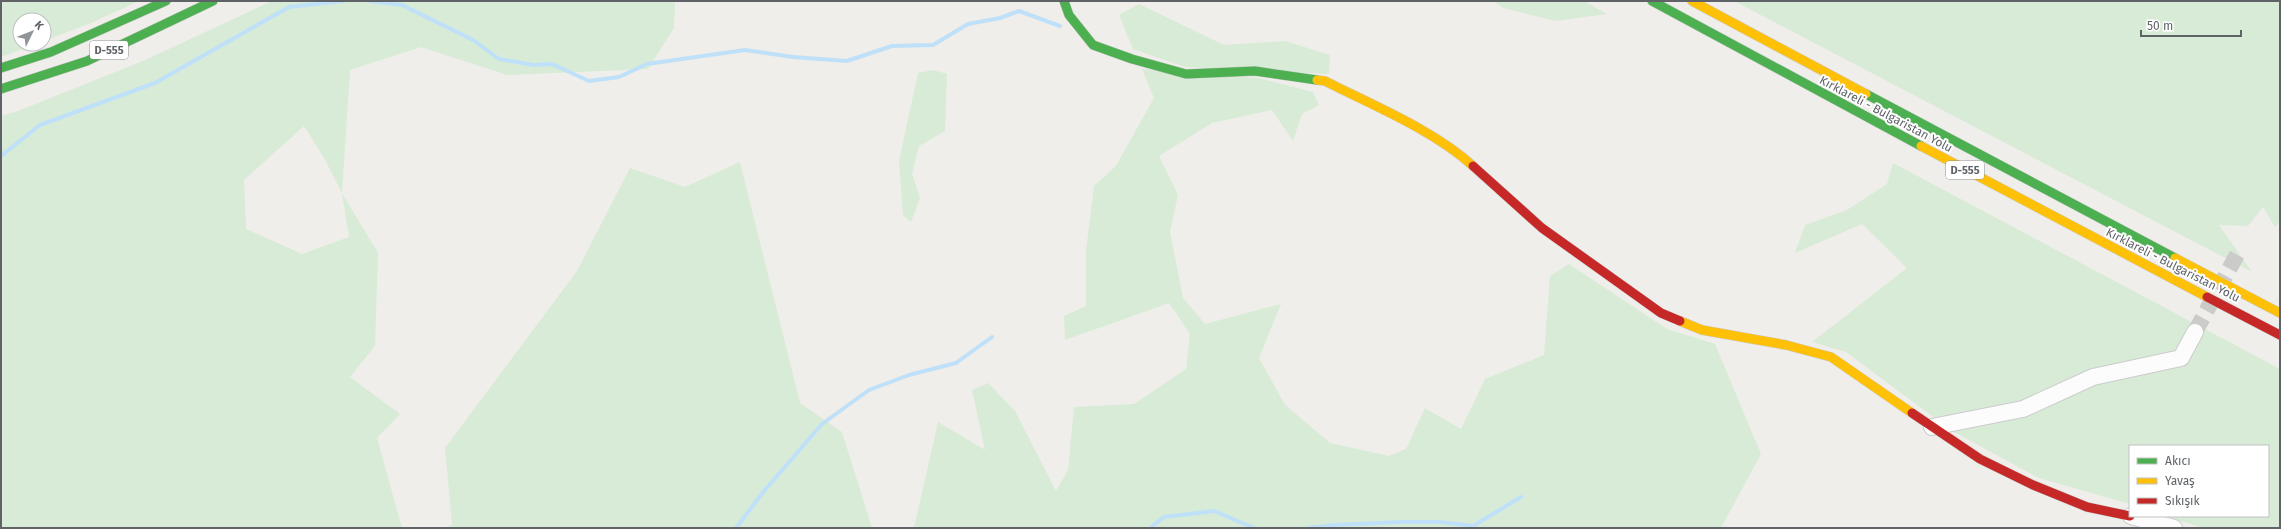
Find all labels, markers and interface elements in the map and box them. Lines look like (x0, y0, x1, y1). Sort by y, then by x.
north arrow (12, 12, 52, 52)
scale bar (2141, 12, 2241, 38)
text: K (32, 19, 47, 33)
text: 50 m (2147, 19, 2173, 33)
road number: D-555 (90, 41, 128, 59)
street label: Kırklareli - Bulgaristan Yolu (1817, 73, 1955, 155)
road number: D-555 (1946, 161, 1984, 179)
street label: Kırklareli - Bulgaristan Yolu (2104, 225, 2242, 305)
legend (2129, 445, 2269, 517)
text: Akıcı (2165, 454, 2191, 468)
text: Yavaş (2165, 474, 2195, 488)
text: Sıkışık (2165, 494, 2200, 508)

